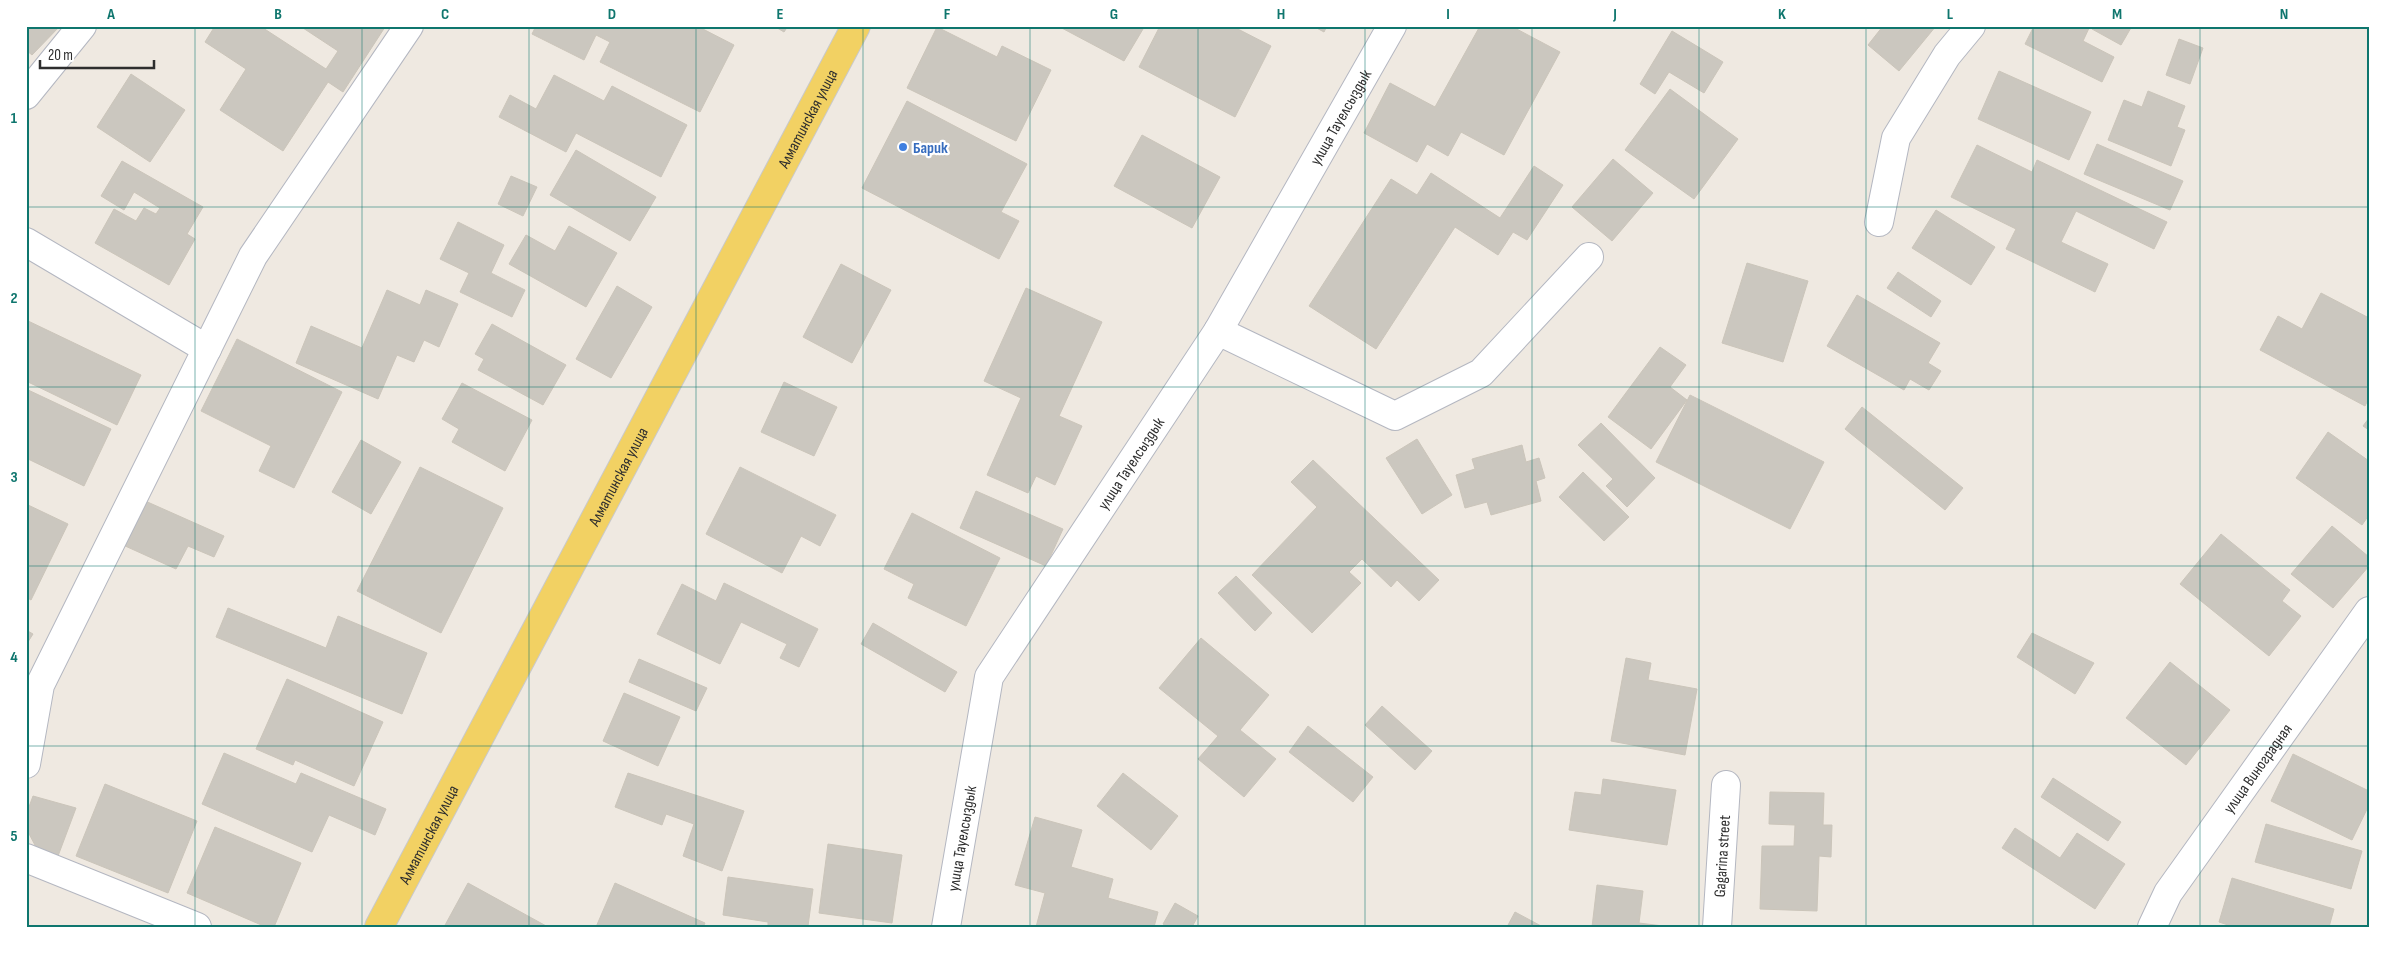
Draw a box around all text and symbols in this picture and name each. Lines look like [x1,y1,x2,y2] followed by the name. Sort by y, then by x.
[106,5,115,24] text: A
[274,5,282,24] text: B
[441,5,449,24] text: C
[608,5,616,24] text: D
[777,5,784,24] text: E
[944,5,951,24] text: F
[1110,5,1118,24] text: G
[1277,5,1285,24] text: H
[1446,5,1450,24] text: I
[1612,5,1617,24] text: J
[1778,5,1786,24] text: K
[1947,5,1954,24] text: L
[2112,5,2122,24] text: M
[2280,5,2288,24] text: N
[40,38,154,70] scale bar
[48,46,73,65] text: 20 m
[774,66,842,173] street label: Алматинская улица
[1307,66,1377,169] street label: улица Тауелсыздык
[11,109,18,128] text: 1
[913,139,948,158] place label: Барик
[897,141,909,153] marker: Барик
[10,289,18,308] text: 2
[1094,414,1170,514] street label: улица Тауелсыздык
[585,424,653,530] street label: Алматинская улица
[10,468,18,487] text: 3
[10,648,18,667] text: 4
[2220,720,2297,817] street label: улица Виноградная
[395,782,463,888] street label: Алматинская улица
[944,783,981,893] street label: улица Тауелсыздык
[1711,814,1735,898] street label: Gagarina street
[10,827,18,846] text: 5

